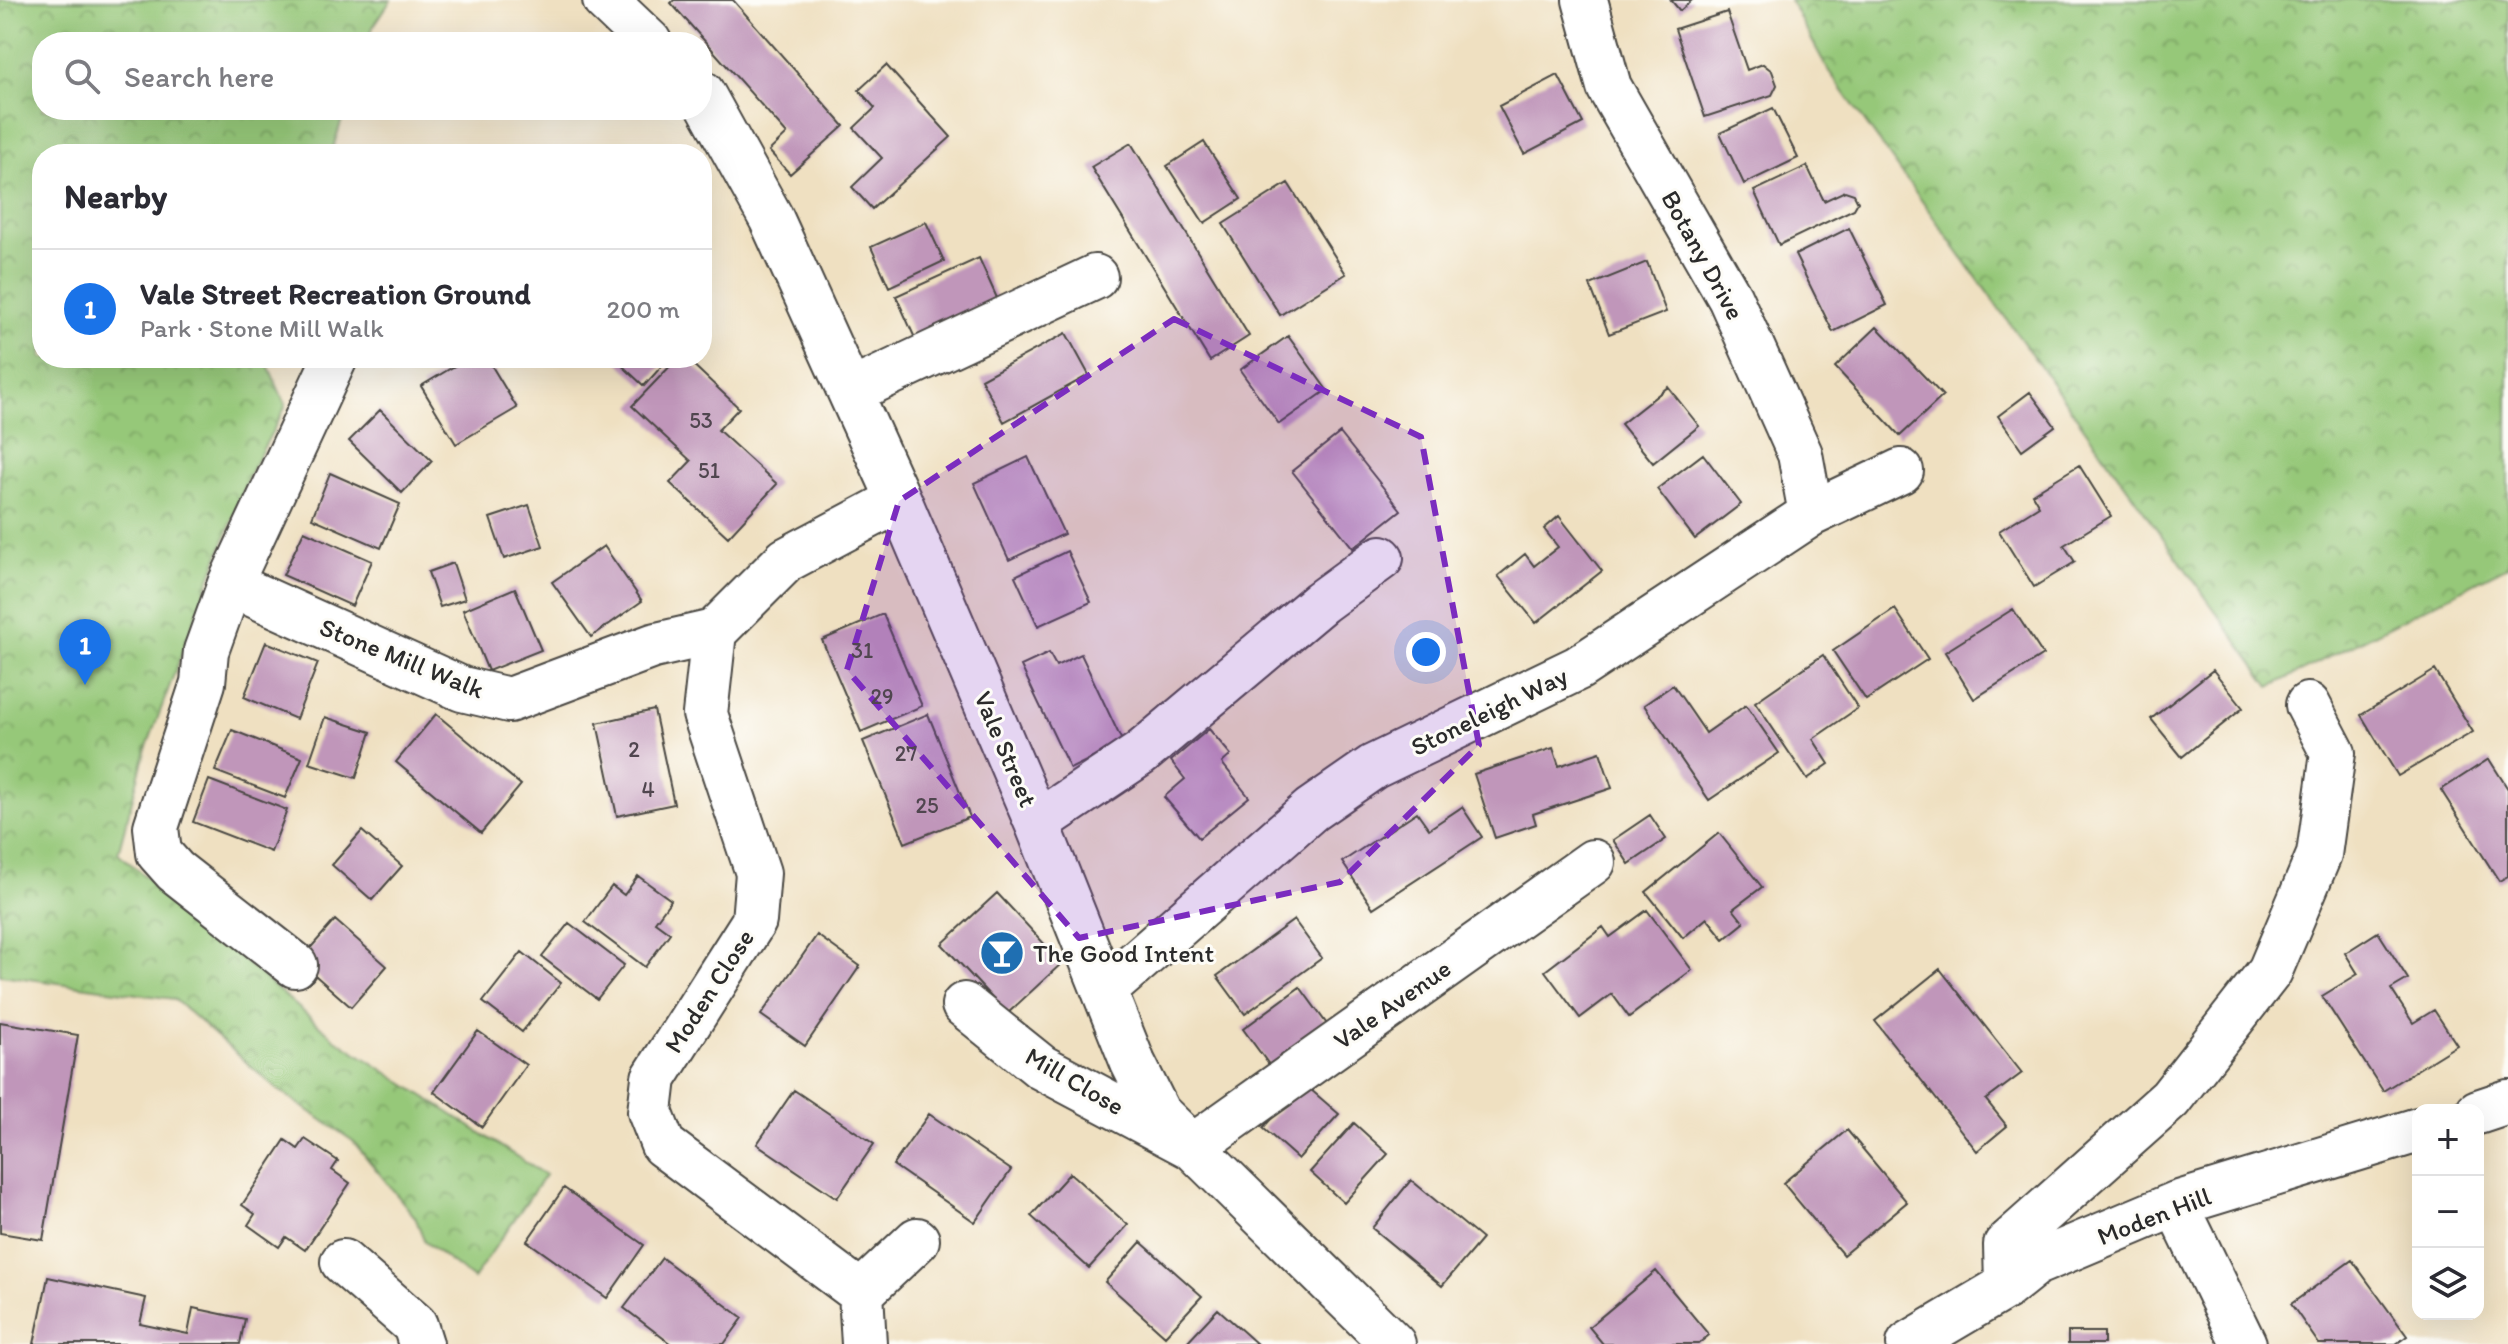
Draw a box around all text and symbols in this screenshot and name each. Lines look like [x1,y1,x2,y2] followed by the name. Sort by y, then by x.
[32,32,712,120] search box
[60,54,104,98] icon: search
[124,58,274,95] text: Search here
[64,176,167,217] text: Nearby
[1654,185,1752,325] street label: Botany Drive
[140,275,531,312] text: Vale Street Recreation Ground
[84,293,96,325] text: 1
[607,293,680,325] text: 200 m
[140,312,384,344] text: Park · Stone Mill Walk
[689,407,713,434] house number: 53
[698,457,720,484] house number: 51
[315,610,489,706] street label: Stone Mill Walk
[59,619,111,685] pin: 1
[1406,632,1446,672] your location
[851,637,873,664] house number: 31
[1405,659,1573,763] street label: Stoneleigh Way
[870,683,894,710] house number: 29
[967,686,1045,812] street label: Vale Street
[628,736,640,763] house number: 2
[895,740,917,767] house number: 27
[641,776,655,803] house number: 4
[915,792,939,819] house number: 25
[657,923,761,1059] street label: Moden Close
[978,929,1026,977] bar icon: The Good Intent
[1033,937,1214,969] place label: The Good Intent
[1327,952,1457,1056] street label: Vale Avenue
[1020,1040,1130,1122] street label: Mill Close
[2412,1104,2484,1320] map controls
[2412,1104,2484,1176] button: +
[2412,1176,2484,1248] button: −
[2092,1180,2216,1252] street label: Moden Hill
[2412,1248,2484,1320] button: layers

